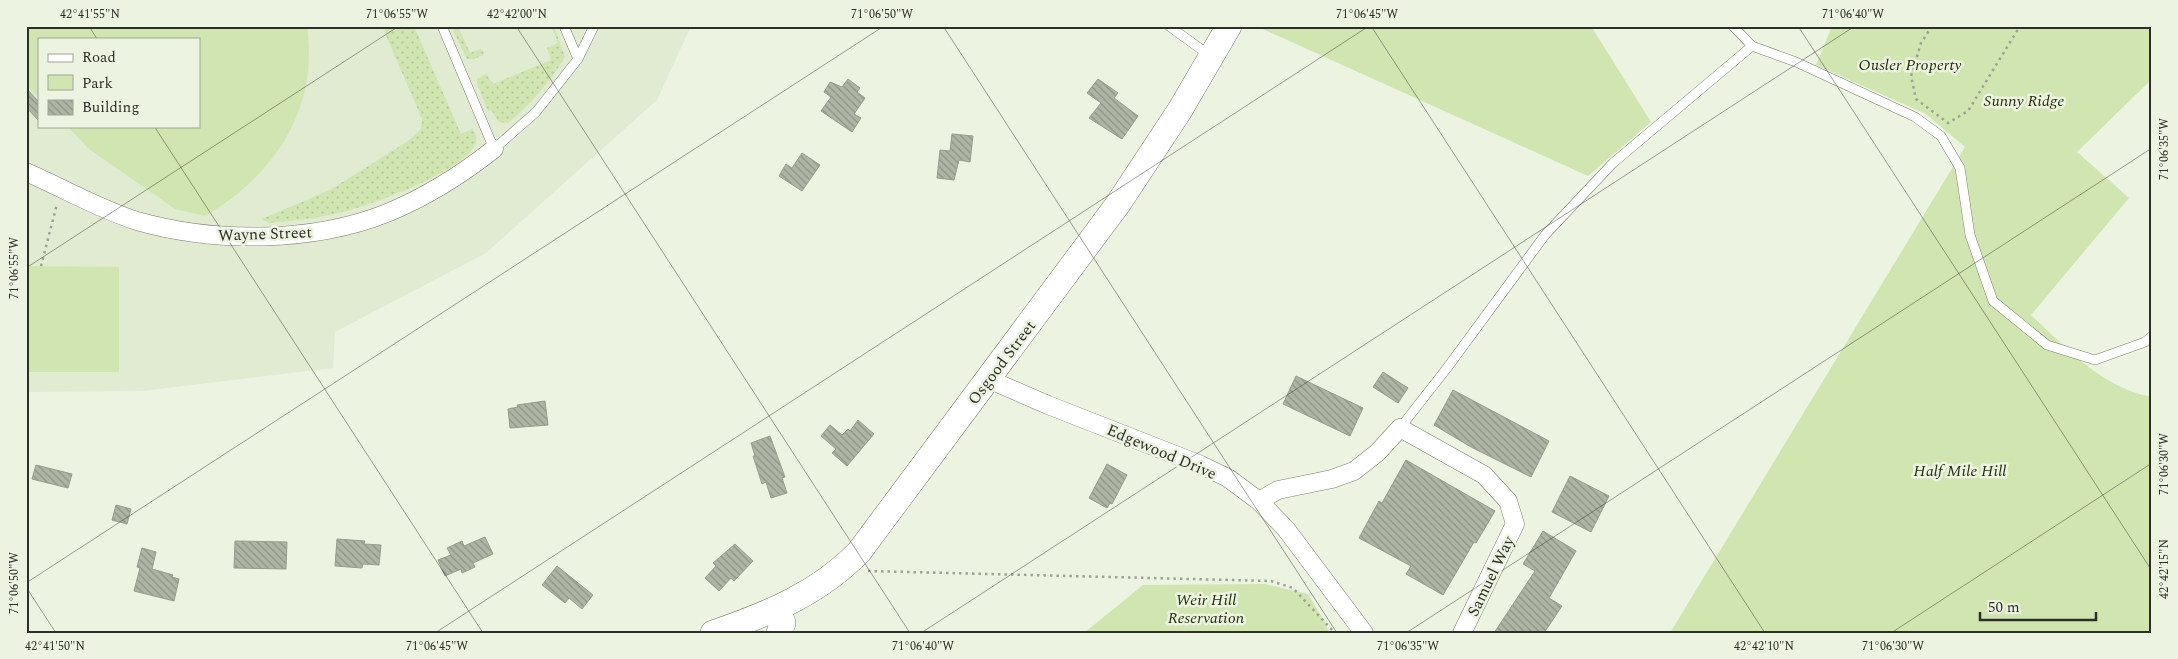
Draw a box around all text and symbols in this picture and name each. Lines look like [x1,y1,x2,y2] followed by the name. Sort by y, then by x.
[60,5,120,24] text: 42°41'55"N
[366,5,428,24] text: 71°06'55"W
[487,5,547,24] text: 42°42'00"N
[851,5,913,24] text: 71°06'50"W
[1336,5,1398,24] text: 71°06'45"W
[1822,5,1884,24] text: 71°06'40"W
[38,38,200,128] legend
[82,46,116,69] text: Road
[1859,53,1961,77] park label: Ousler Property
[82,72,113,95] text: Park
[1984,89,2064,113] park label: Sunny Ridge
[82,96,139,119] text: Building
[2155,118,2174,180] text: 71°06'35"W
[218,220,313,248] street label: Wayne Street
[5,237,24,299] text: 71°06'55"W
[962,315,1042,410] street label: Osgood Street
[1103,418,1220,486] street label: Edgewood Drive
[2155,433,2174,495] text: 71°06'30"W
[1914,459,2006,483] park label: Half Mile Hill
[1461,531,1521,621] street label: Samuel Way
[2155,539,2174,599] text: 42°42'15"N
[5,552,24,614] text: 71°06'50"W
[1168,588,1245,630] park label: Weir Hill Reservation
[1980,589,2097,621] scale bar
[1988,596,2020,619] text: 50 m
[25,637,85,656] text: 42°41'50"N
[406,637,468,656] text: 71°06'45"W
[892,637,954,656] text: 71°06'40"W
[1377,637,1439,656] text: 71°06'35"W
[1734,637,1794,656] text: 42°42'10"N
[1862,637,1924,656] text: 71°06'30"W

